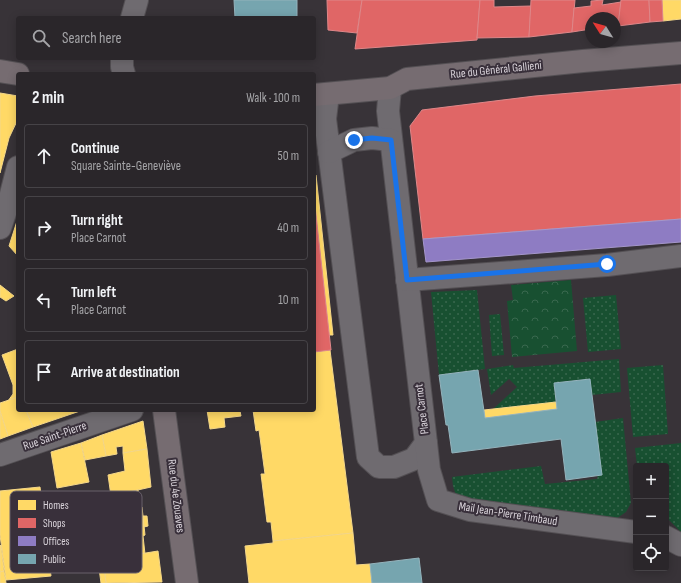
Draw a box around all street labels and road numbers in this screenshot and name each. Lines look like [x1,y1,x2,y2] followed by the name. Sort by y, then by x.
[450,58,542,82] street label: Rue du Général Gallieni
[411,383,433,435] street label: Place Carnot
[21,418,89,454] street label: Rue Saint-Pierre
[164,458,188,534] street label: Rue du 4e Zouaves
[458,499,558,529] street label: Mail Jean-Pierre Timbaud

